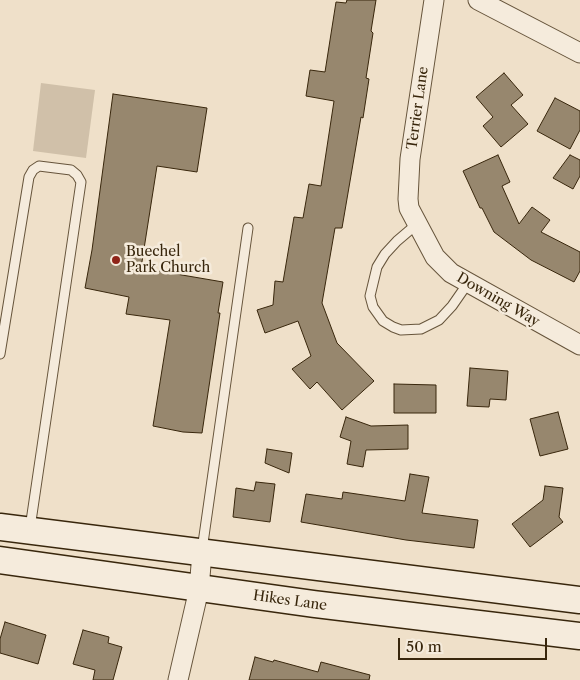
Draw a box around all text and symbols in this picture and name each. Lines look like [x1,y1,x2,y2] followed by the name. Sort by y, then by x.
[404,65,432,151] street label: Terrier Lane
[126,244,210,276] place label: Buechel Park Church
[110,254,122,266] marker: Buechel Park Church
[454,269,542,331] street label: Downing Way
[252,587,328,615] street label: Hikes Lane
[400,628,549,660] scale bar
[406,637,442,656] text: 50 m

